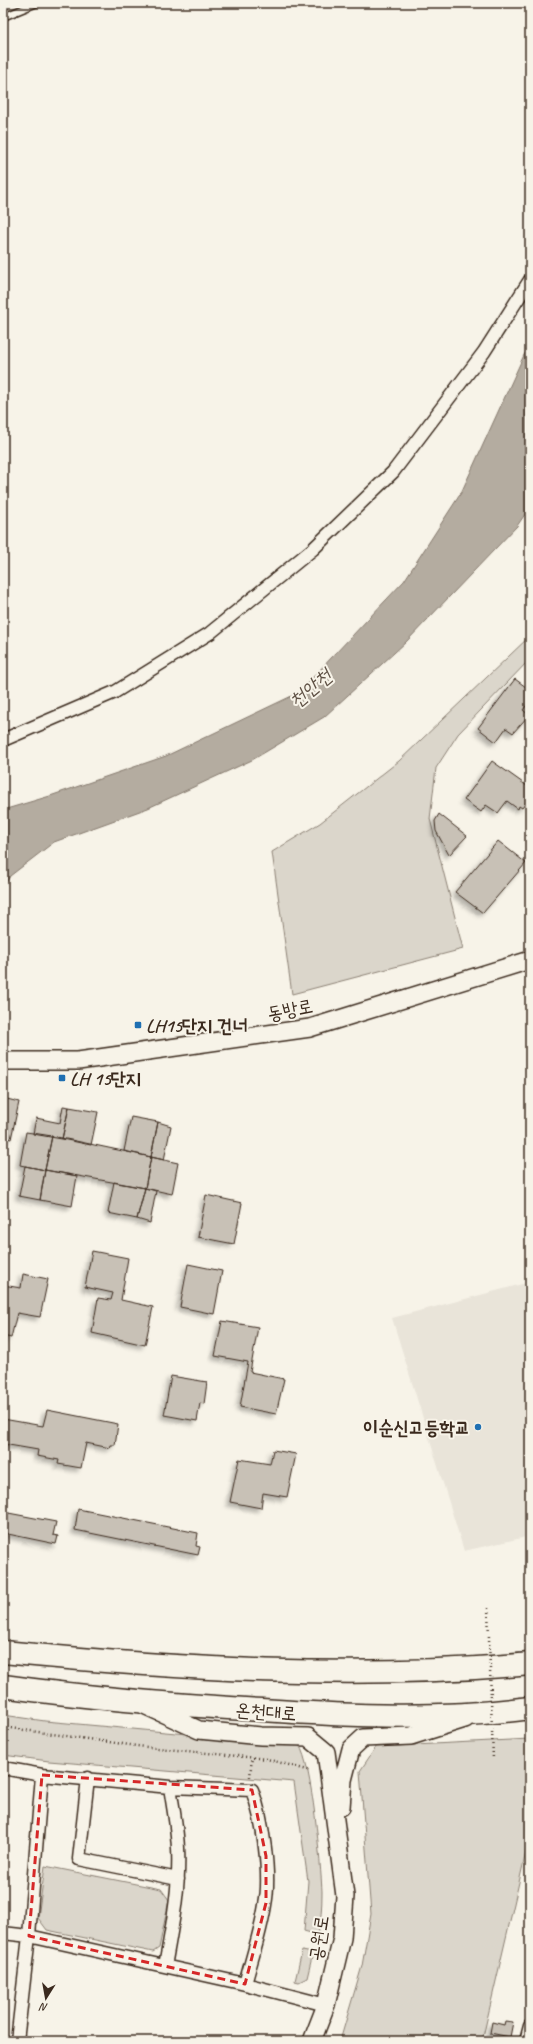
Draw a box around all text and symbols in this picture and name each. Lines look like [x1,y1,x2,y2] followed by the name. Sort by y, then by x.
[284,662,338,713] water label: 천안천
[265,994,315,1026] street label: 동방로
[146,1014,248,1038] place label: LH15단지 건너
[133,1020,143,1030] marker: LH15단지 건너
[70,1067,141,1091] place label: LH 15단지
[57,1073,67,1083] marker: LH 15단지
[363,1416,470,1440] place label: 이순신고등학교
[473,1422,483,1432] marker: 이순신고등학교
[235,1698,297,1726] street label: 온천대로
[304,1914,334,1963] street label: 공원로
[26,1978,66,2018] north arrow
[37,2000,49,2015] text: N

